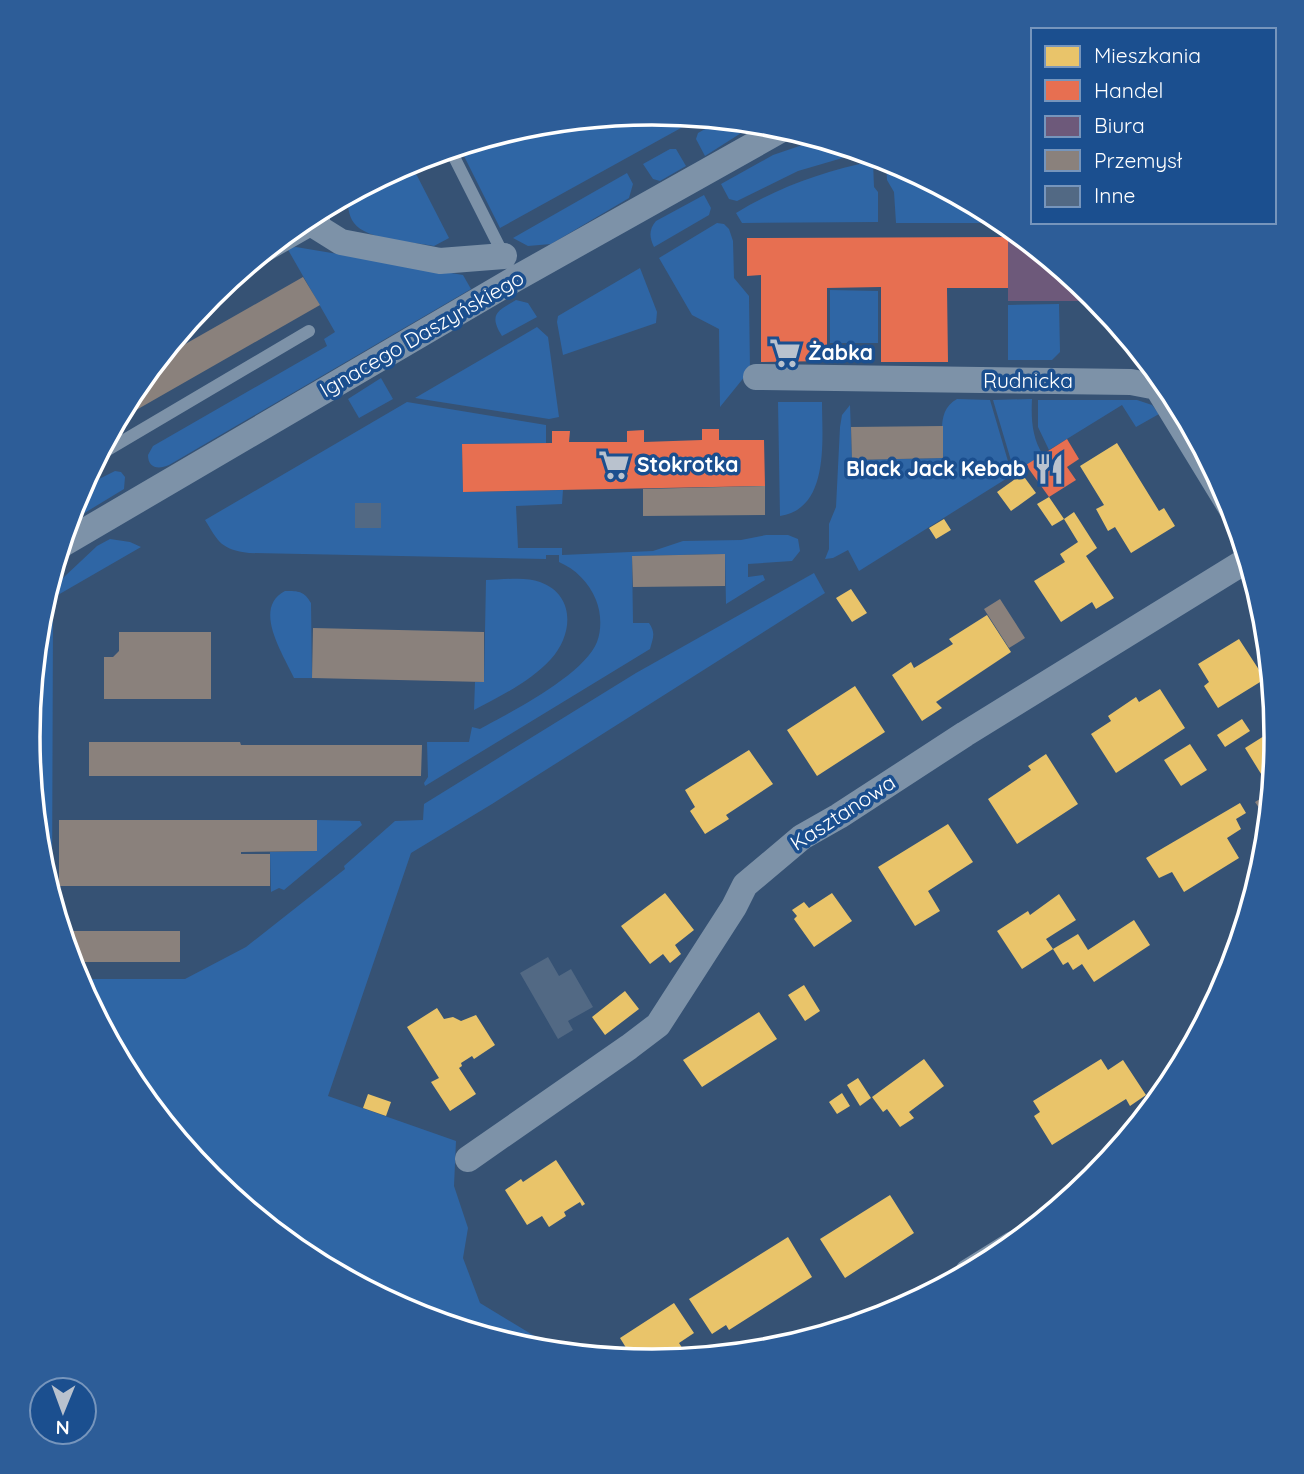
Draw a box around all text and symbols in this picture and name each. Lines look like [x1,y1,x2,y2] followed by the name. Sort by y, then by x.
[1031,28,1276,224] legend
[1094,42,1201,68] text: Mieszkania
[1094,77,1163,103] text: Handel
[1094,112,1145,138] text: Biura
[1094,147,1183,173] text: Przemysł
[1094,182,1135,208] text: Inne
[315,264,528,402] street label: Ignacego Daszyńskiego
[768,336,802,370] supermarket icon: Żabka
[808,339,873,365] place label: Żabka
[983,367,1073,393] street label: Rudnicka
[597,448,631,482] supermarket icon: Stokrotka
[637,451,738,477] place label: Stokrotka
[1032,452,1066,486] restaurant icon: Black Jack Kebab
[846,455,1026,481] place label: Black Jack Kebab
[785,769,900,856] street label: Kasztanowa
[28,1376,98,1446] north arrow
[56,1416,70,1440] text: N

